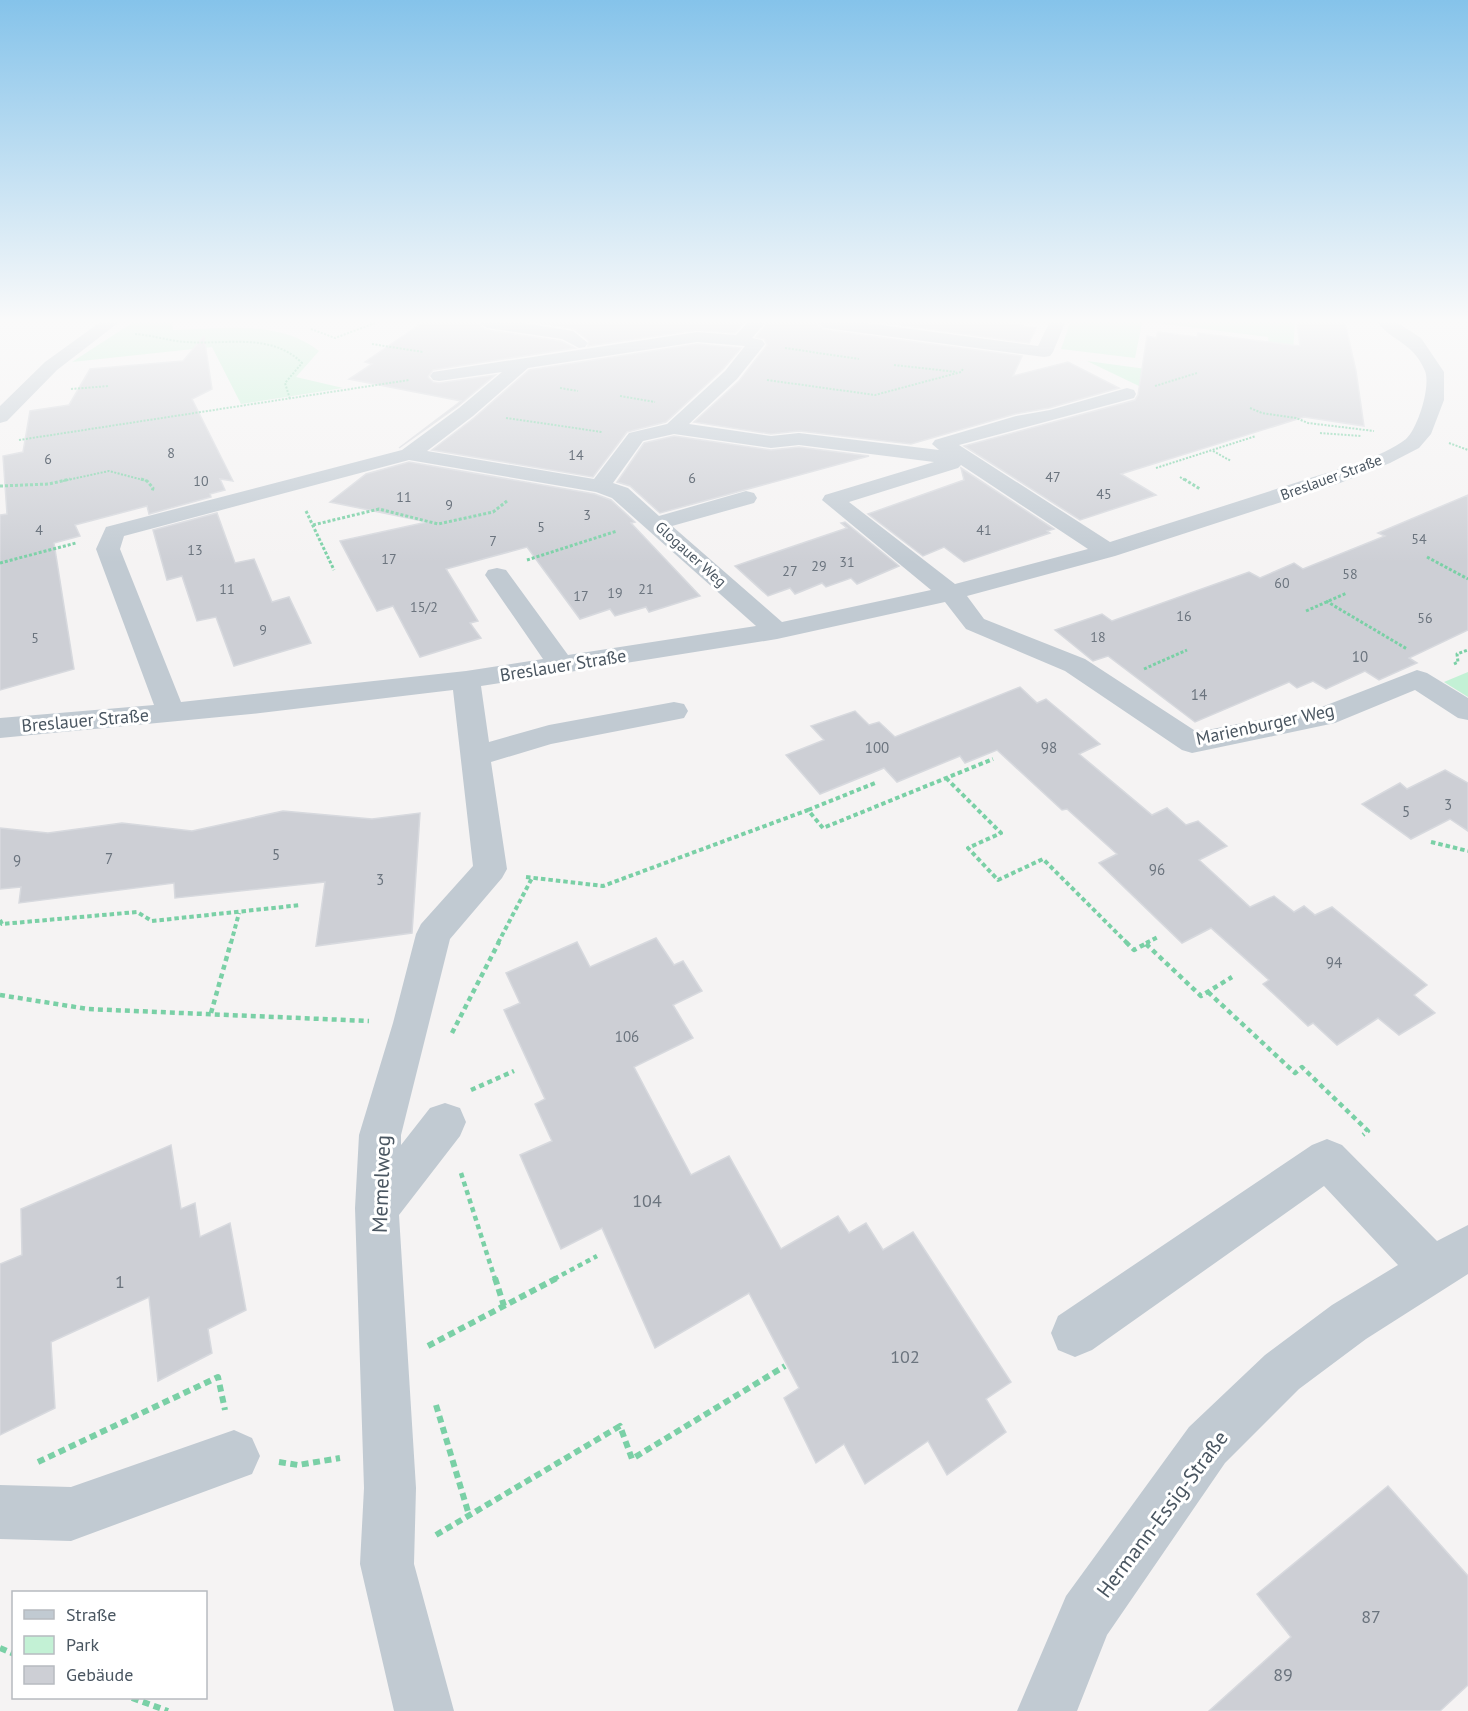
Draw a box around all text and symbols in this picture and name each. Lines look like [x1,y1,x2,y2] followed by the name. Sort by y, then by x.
[167,444,175,462] house number: 8
[568,446,584,464] house number: 14
[44,450,52,468] house number: 6
[1278,450,1384,504] street label: Breslauer Straße
[1045,468,1061,486] house number: 47
[688,469,696,487] house number: 6
[193,472,209,490] house number: 10
[1096,485,1112,503] house number: 45
[396,488,412,506] house number: 11
[445,496,453,514] house number: 9
[583,506,591,524] house number: 3
[652,517,730,591] street label: Glogauer Weg
[537,518,545,536] house number: 5
[35,521,43,539] house number: 4
[976,521,992,539] house number: 41
[1411,530,1427,548] house number: 54
[489,532,497,550] house number: 7
[187,541,203,559] house number: 13
[381,550,397,568] house number: 17
[839,553,855,571] house number: 31
[811,557,827,575] house number: 29
[782,562,798,580] house number: 27
[1342,565,1358,583] house number: 58
[1274,574,1290,592] house number: 60
[219,580,235,598] house number: 11
[638,580,654,598] house number: 21
[607,584,623,602] house number: 19
[573,587,589,605] house number: 17
[410,598,438,616] house number: 15/2
[1176,607,1192,625] house number: 16
[1417,609,1433,627] house number: 56
[259,621,267,639] house number: 9
[1090,628,1106,646] house number: 18
[31,629,39,647] house number: 5
[498,644,628,686] street label: Breslauer Straße
[1352,647,1368,666] house number: 10
[1191,685,1207,704] house number: 14
[1194,698,1336,750] street label: Marienburger Weg
[20,703,150,737] street label: Breslauer Straße
[865,738,889,757] house number: 100
[1041,738,1057,757] house number: 98
[1444,795,1452,814] house number: 3
[1402,802,1410,821] house number: 5
[272,845,280,864] house number: 5
[105,849,113,868] house number: 7
[13,851,21,870] house number: 9
[1149,860,1165,879] house number: 96
[376,870,384,889] house number: 3
[1326,953,1342,972] house number: 94
[615,1027,639,1046] house number: 106
[366,1135,396,1233] street label: Memelweg
[632,1189,662,1212] house number: 104
[115,1270,125,1293] house number: 1
[890,1345,920,1368] house number: 102
[1090,1425,1234,1603] street label: Hermann-Essig-Straße
[12,1591,207,1699] legend
[66,1603,117,1626] text: Straße
[1361,1605,1381,1628] house number: 87
[66,1633,99,1656] text: Park
[66,1663,133,1686] text: Gebäude
[1273,1663,1293,1686] house number: 89

